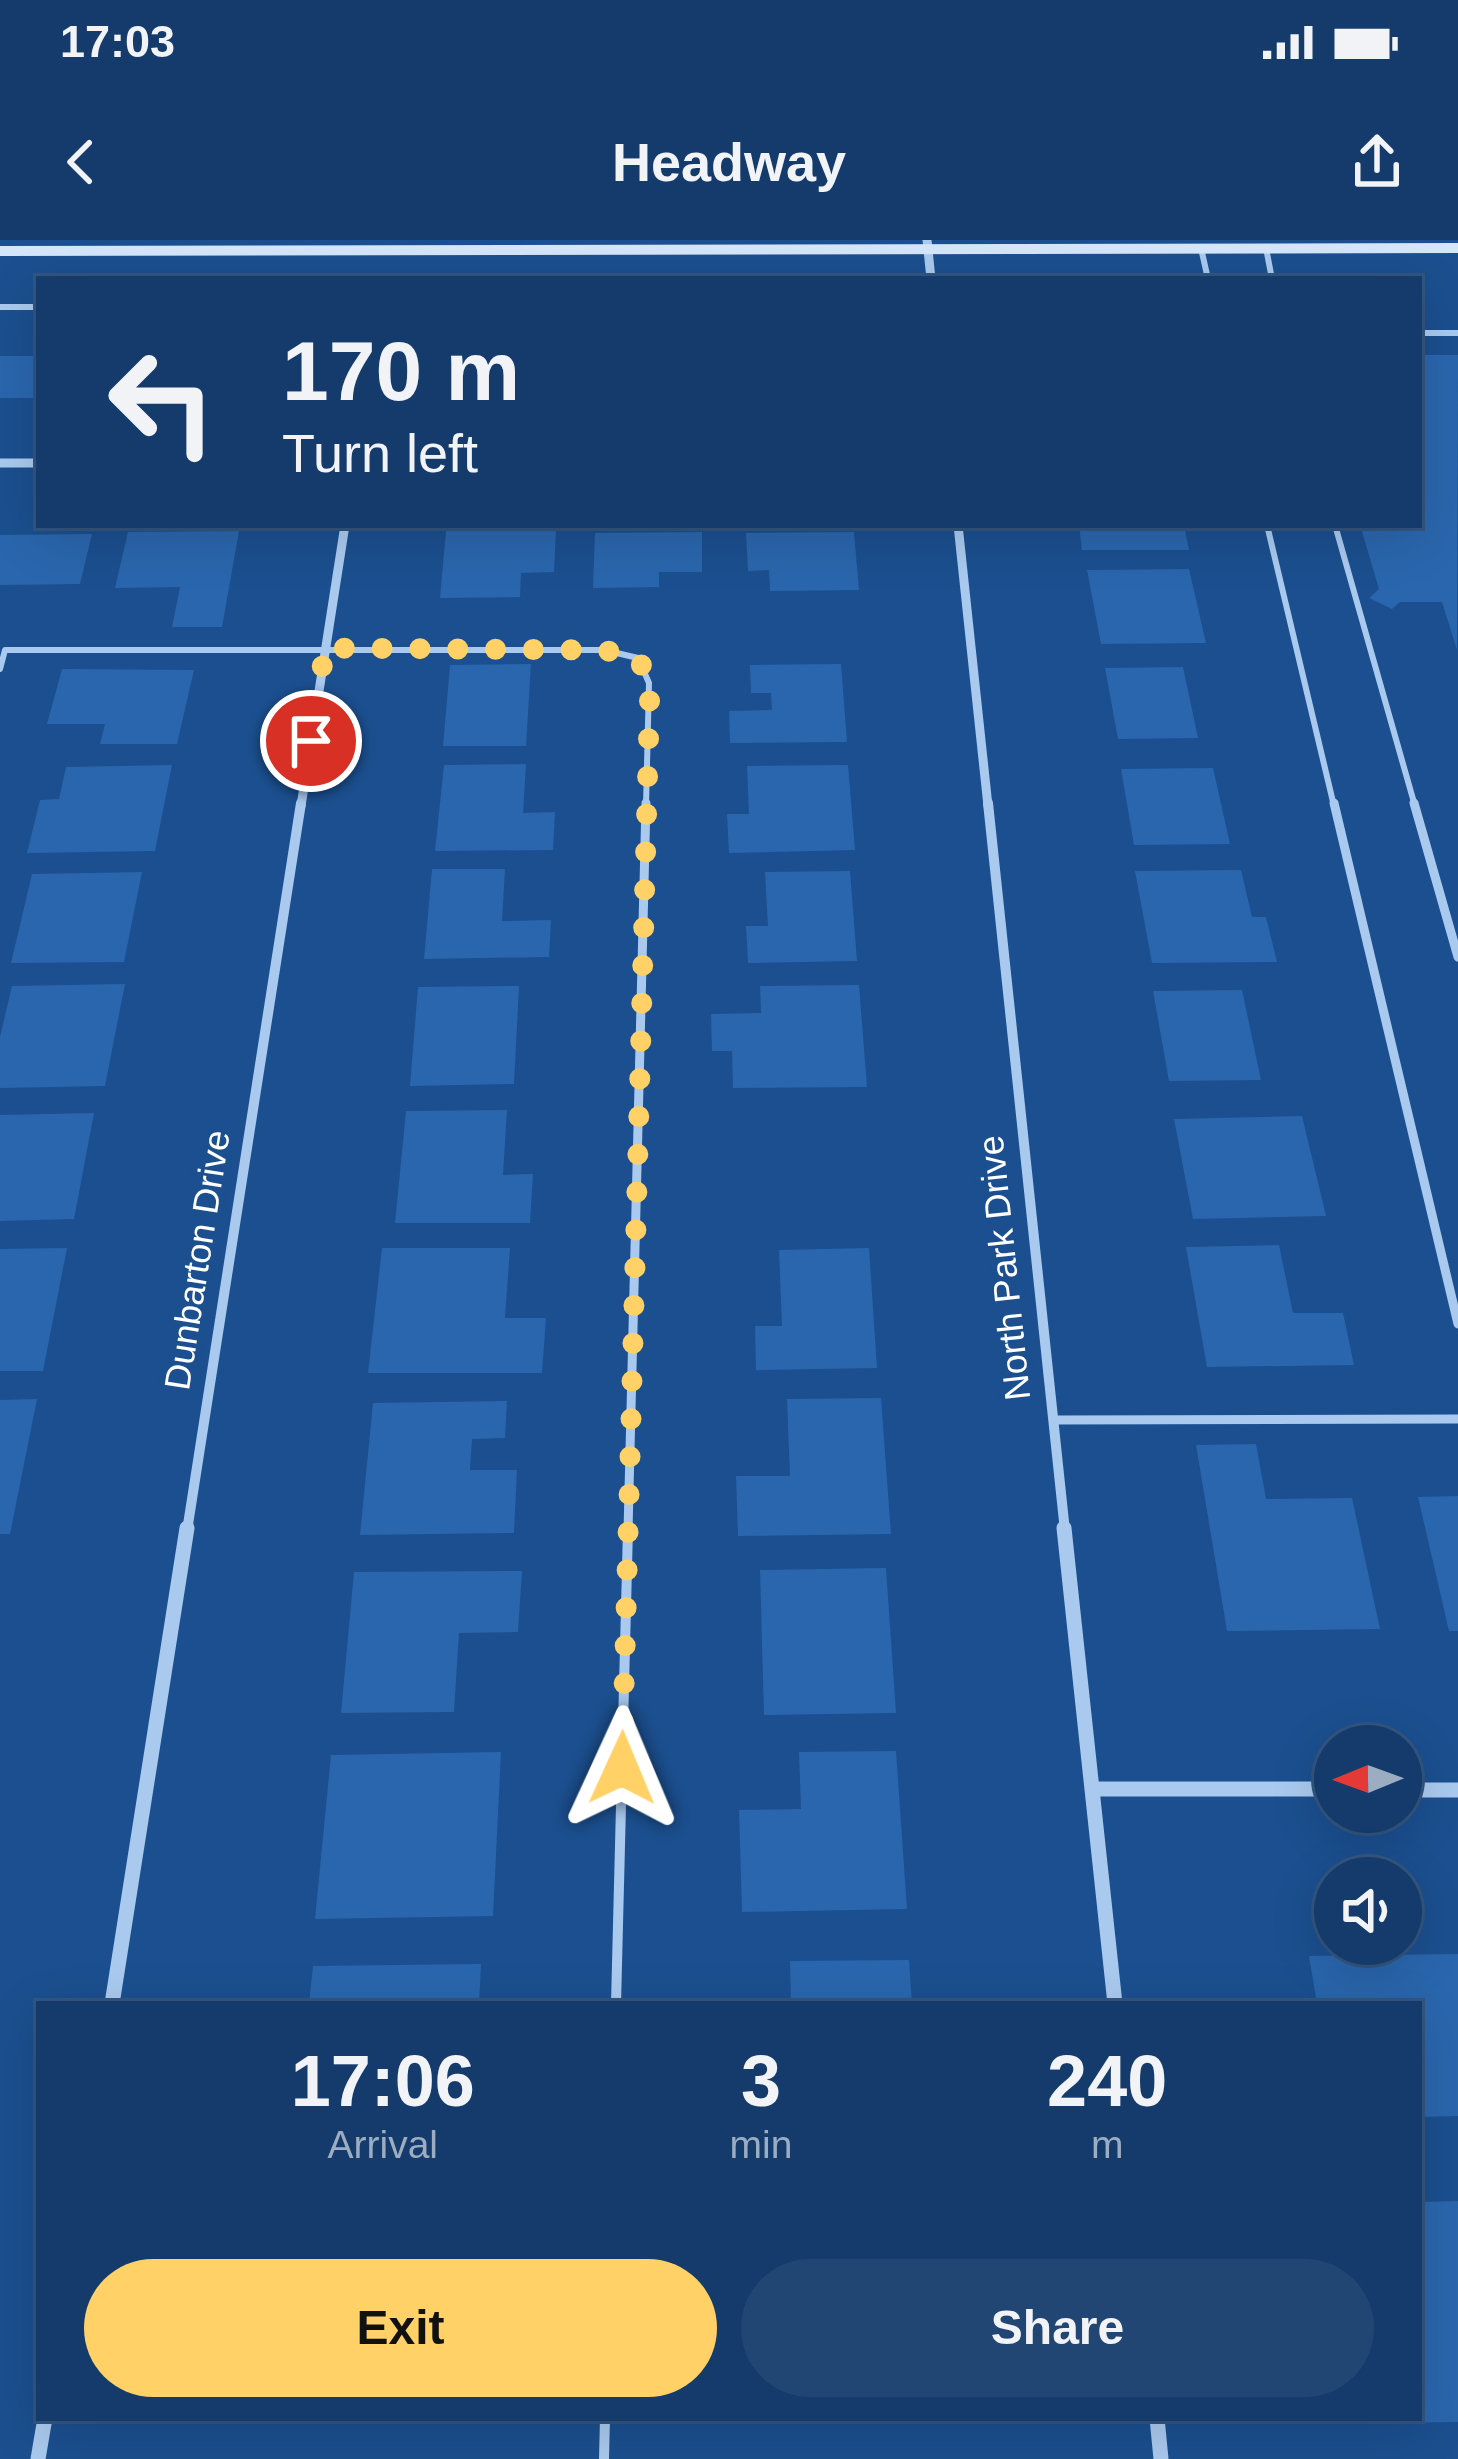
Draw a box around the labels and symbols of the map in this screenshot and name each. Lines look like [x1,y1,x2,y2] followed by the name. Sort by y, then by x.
[260,690,362,792] pin
[156,1127,238,1393] street label: Dunbarton Drive
[970,1134,1038,1402] street label: North Park Drive
[559,1705,685,1831] position arrow
[1314,1725,1422,1833] north arrow

